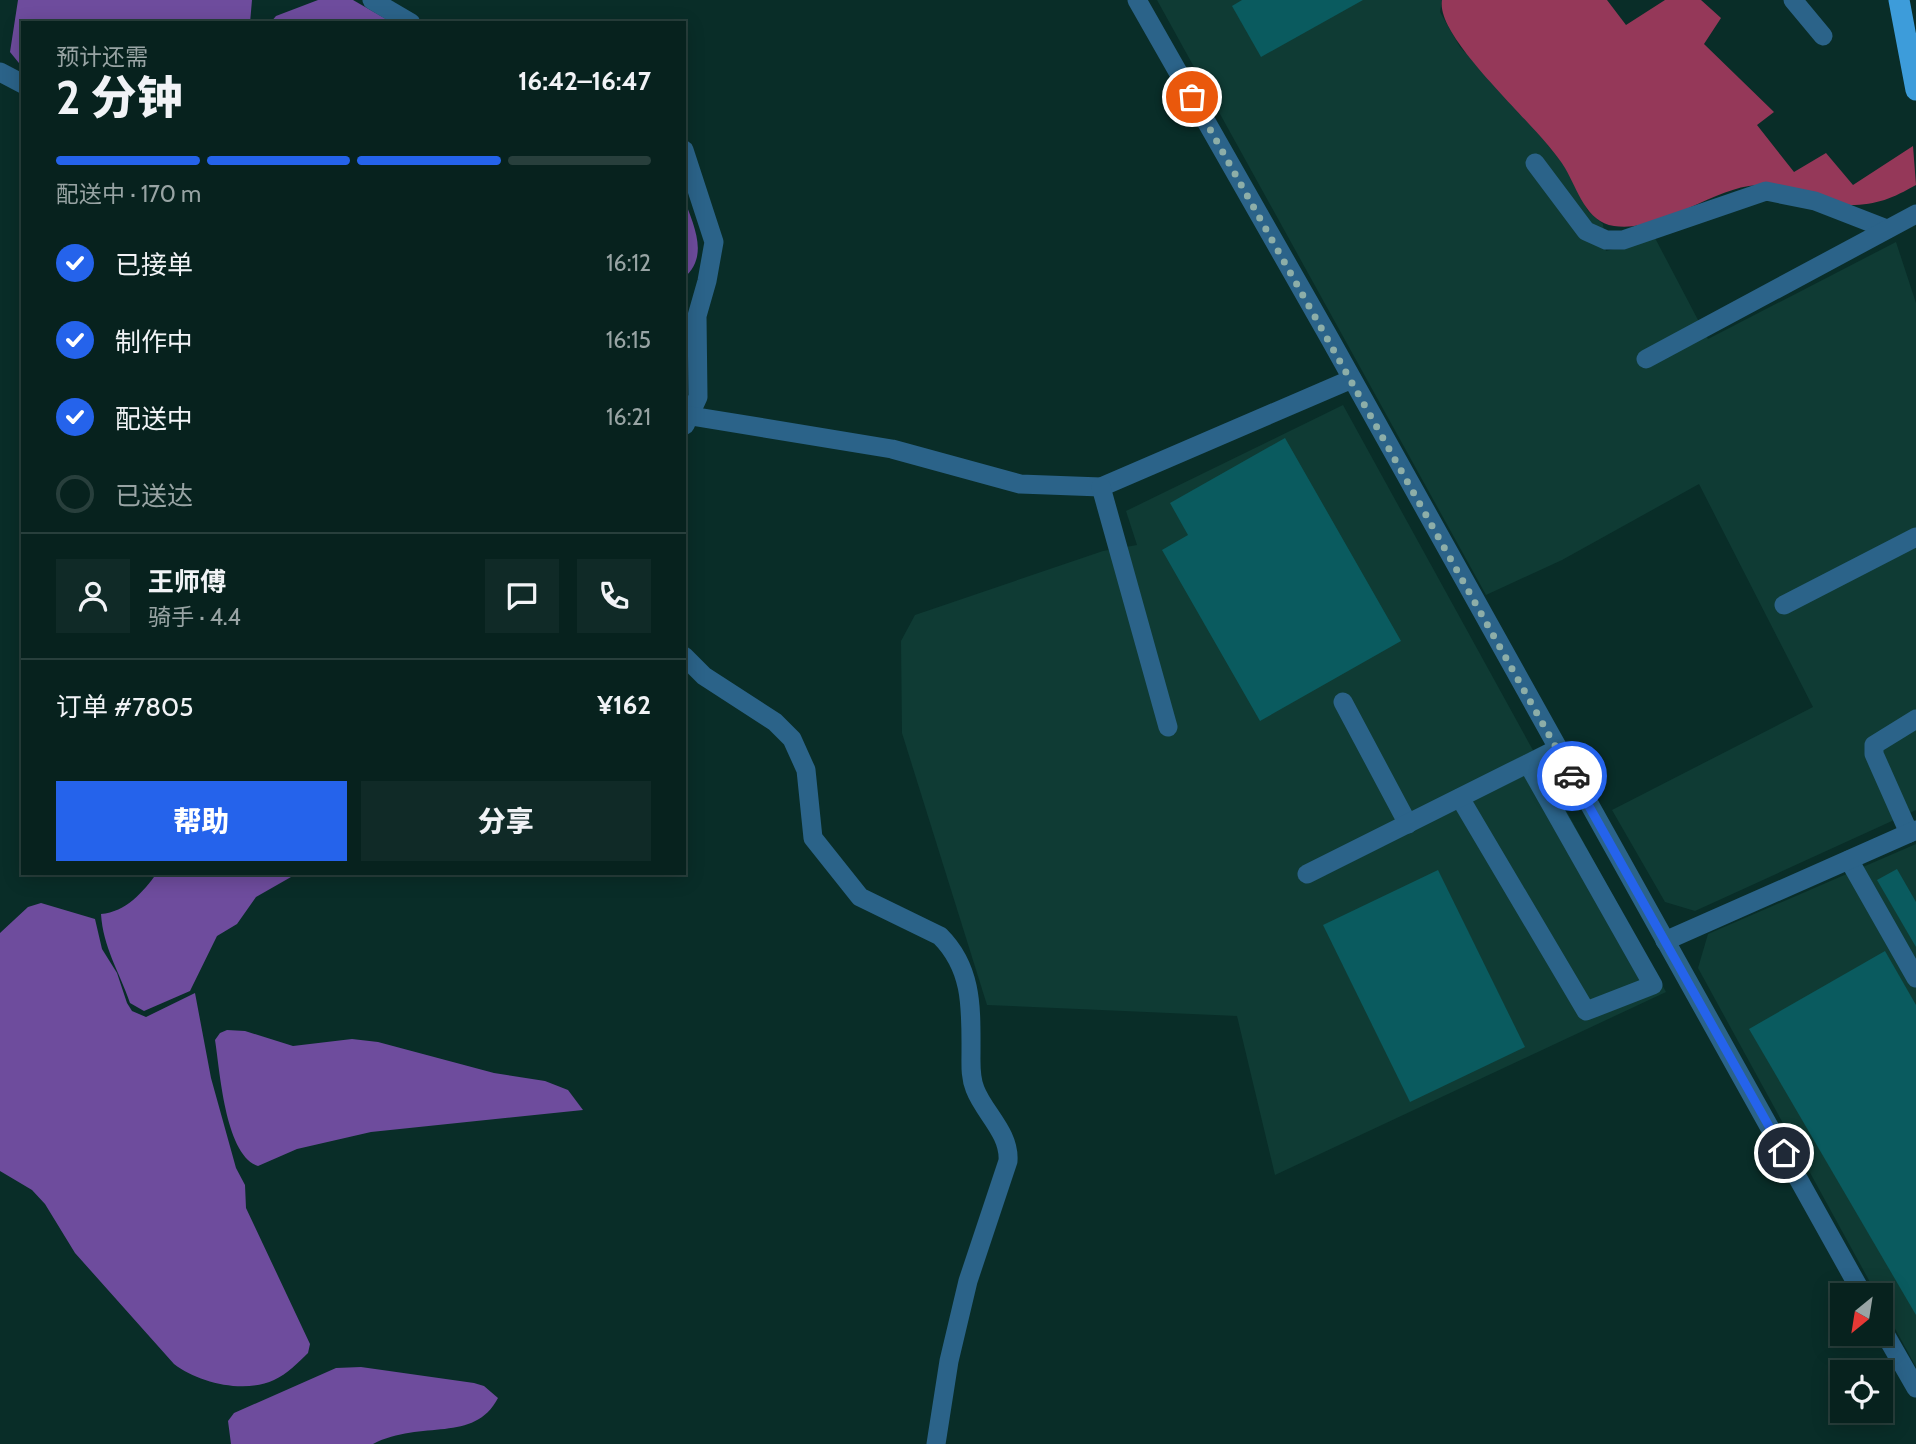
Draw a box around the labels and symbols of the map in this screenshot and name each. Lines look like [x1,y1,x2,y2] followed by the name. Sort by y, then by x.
[1162,67,1222,127] pin
[1537,741,1607,811] courier
[1754,1123,1814,1183] pin
[1830,1283,1894,1346] north arrow

